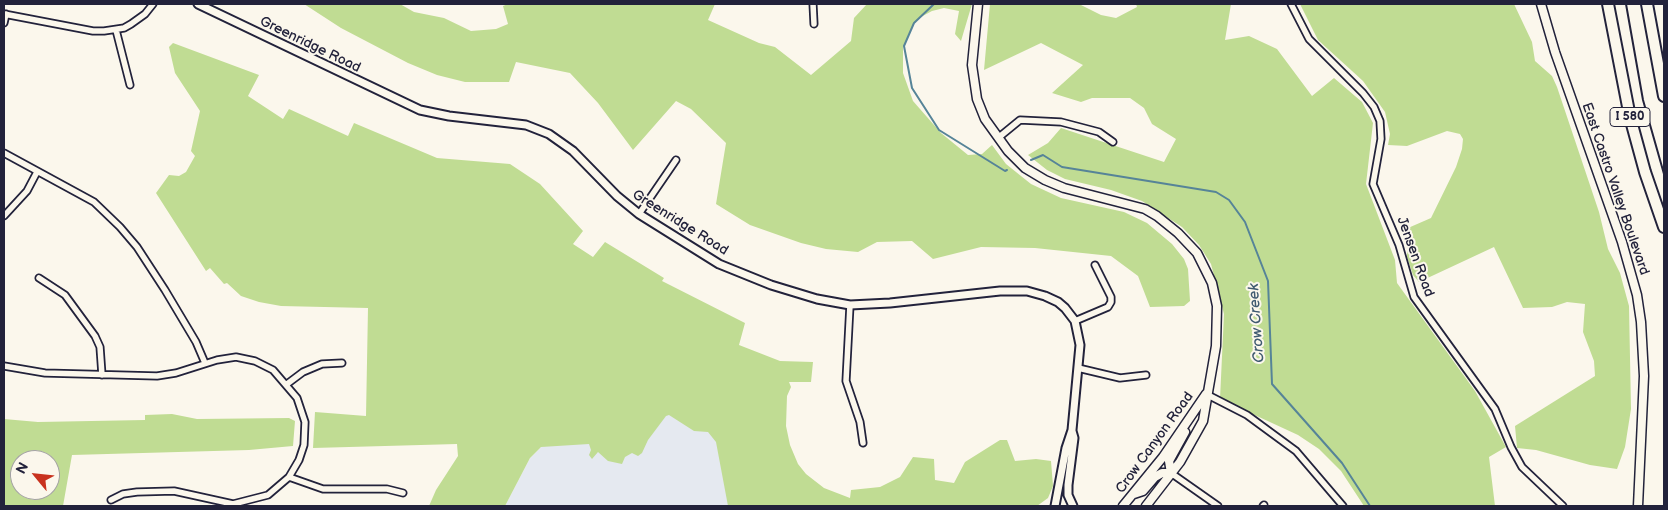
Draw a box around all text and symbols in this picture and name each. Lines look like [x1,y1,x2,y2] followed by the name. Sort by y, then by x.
[257,13,363,77] street label: Greenridge Road
[1578,101,1652,277] street label: East Castro Valley Boulevard
[1610,108,1650,126] road number: I 580
[629,187,731,259] street label: Greenridge Road
[1393,215,1437,299] street label: Jensen Road
[1245,283,1269,363] water label: Crow Creek
[1113,389,1197,497] street label: Crow Canyon Road
[10,450,60,500] north arrow
[12,460,32,477] text: N

